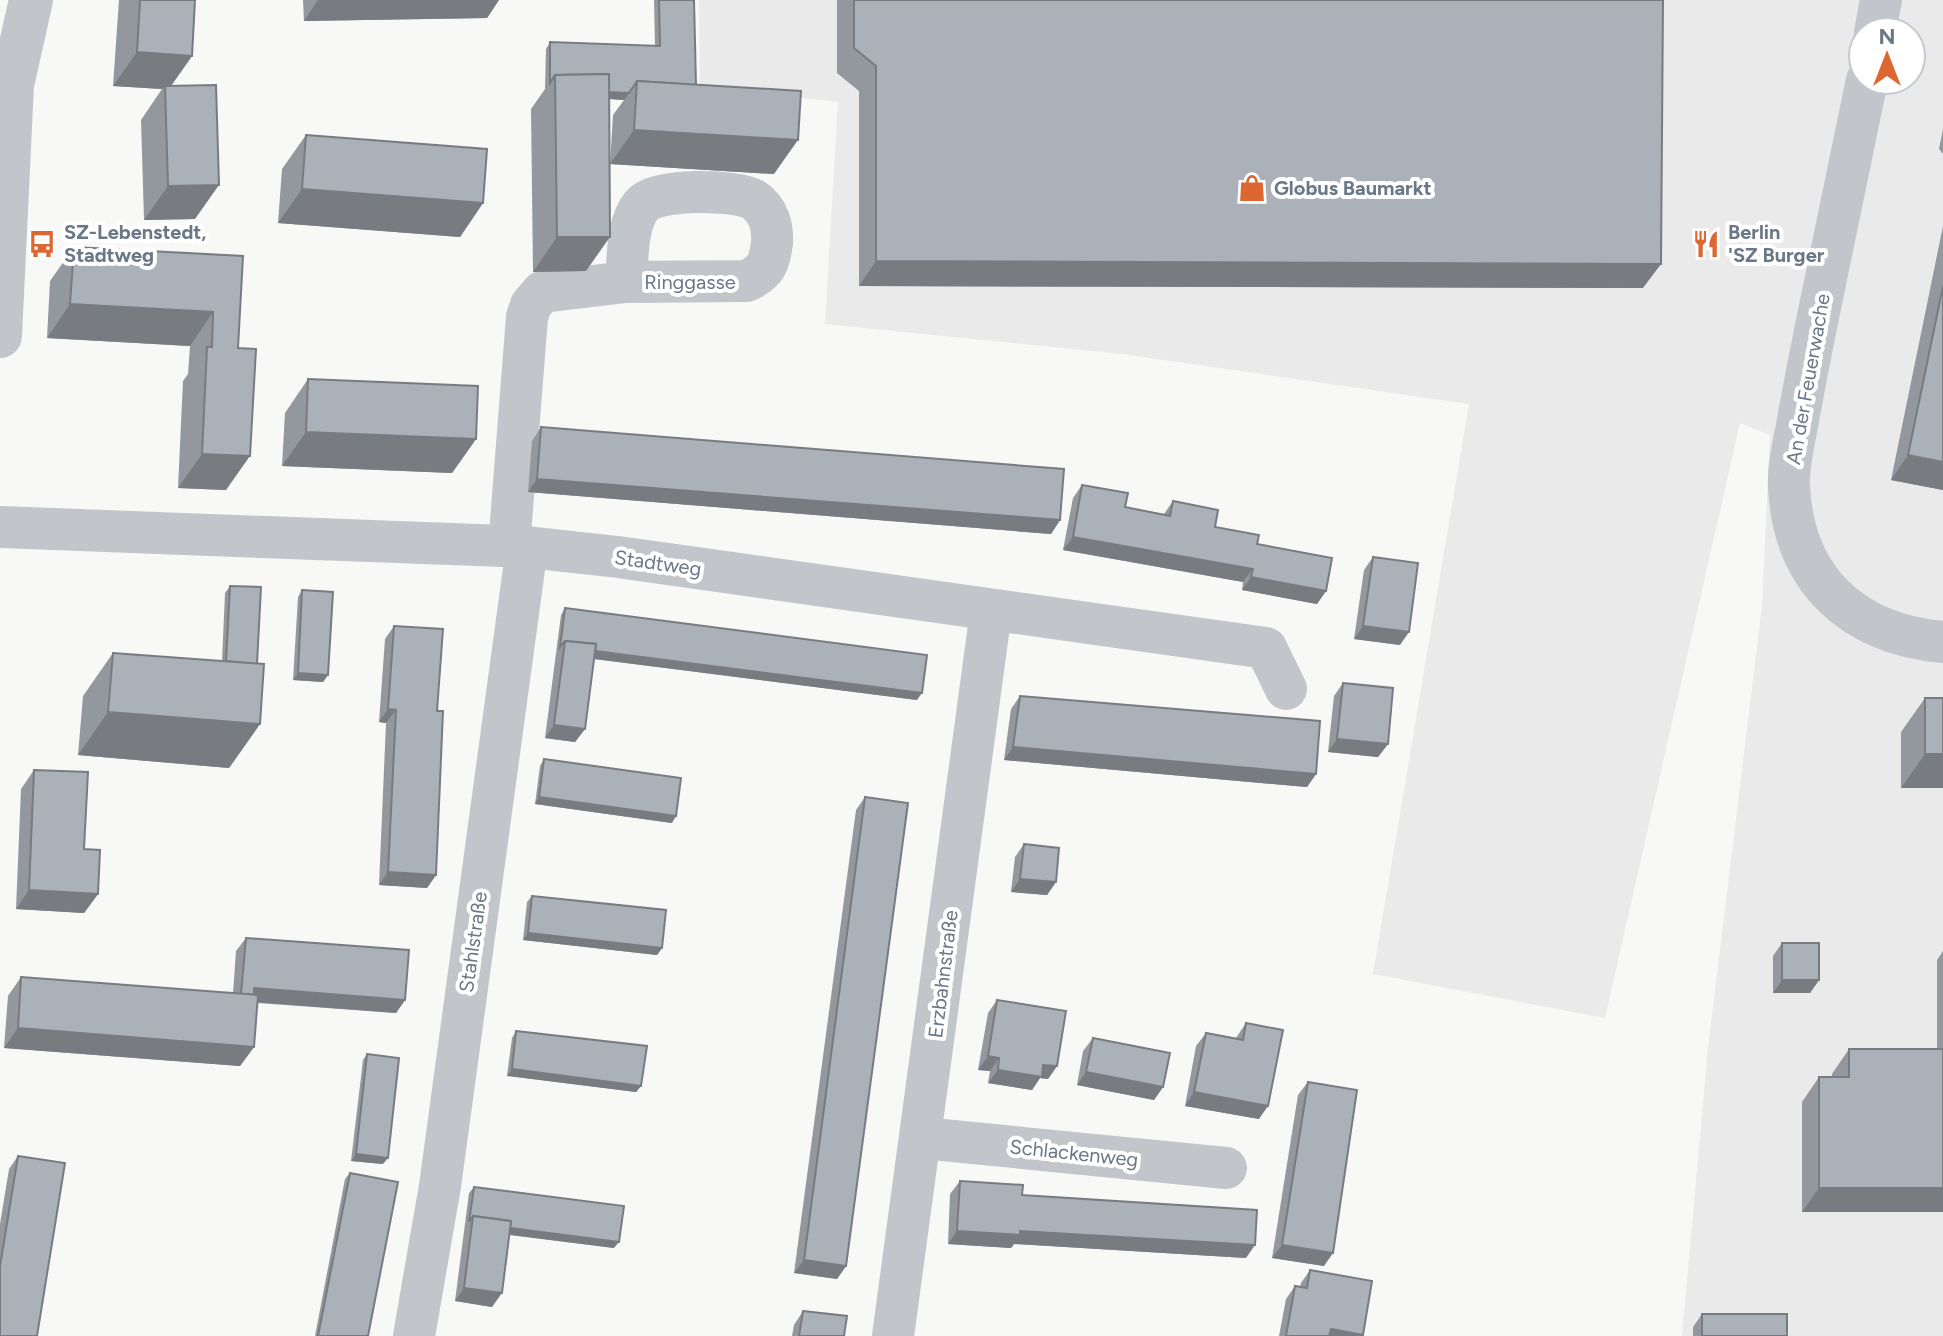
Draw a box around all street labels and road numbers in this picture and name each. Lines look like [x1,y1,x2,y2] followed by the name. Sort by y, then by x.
[644,270,736,294] street label: Ringgasse
[1781,292,1835,466] street label: An der Feuerwache
[613,545,703,581] street label: Stadtweg
[454,890,492,994] street label: Stahlstraße
[923,909,963,1039] street label: Erzbahnstraße
[1008,1134,1140,1172] street label: Schlackenweg

